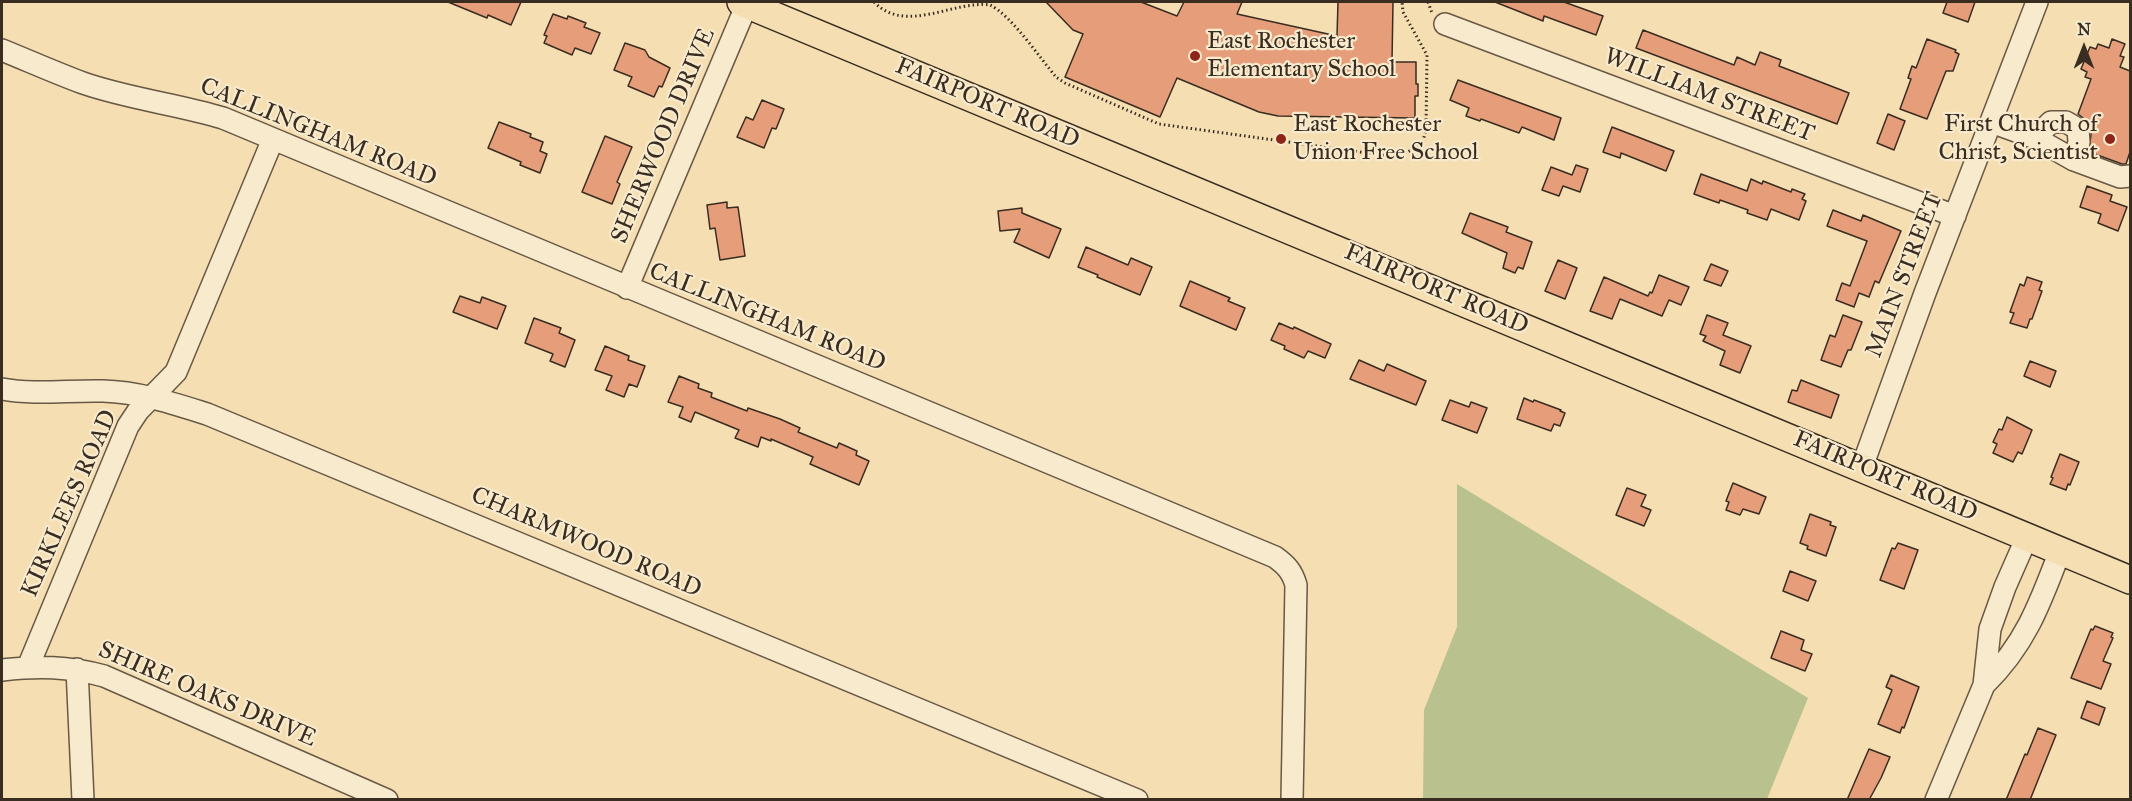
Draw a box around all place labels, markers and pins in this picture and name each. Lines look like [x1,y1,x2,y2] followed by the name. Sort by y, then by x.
[1207,28,1396,84] place label: East Rochester Elementary School
[1188,49,1202,63] marker: East Rochester Elementary School
[1293,111,1479,167] place label: East Rochester Union Free School
[1938,111,2098,167] place label: First Church of Christ, Scientist
[1274,132,1288,146] marker: East Rochester Union Free School
[2103,132,2117,146] marker: First Church of Christ, Scientist

